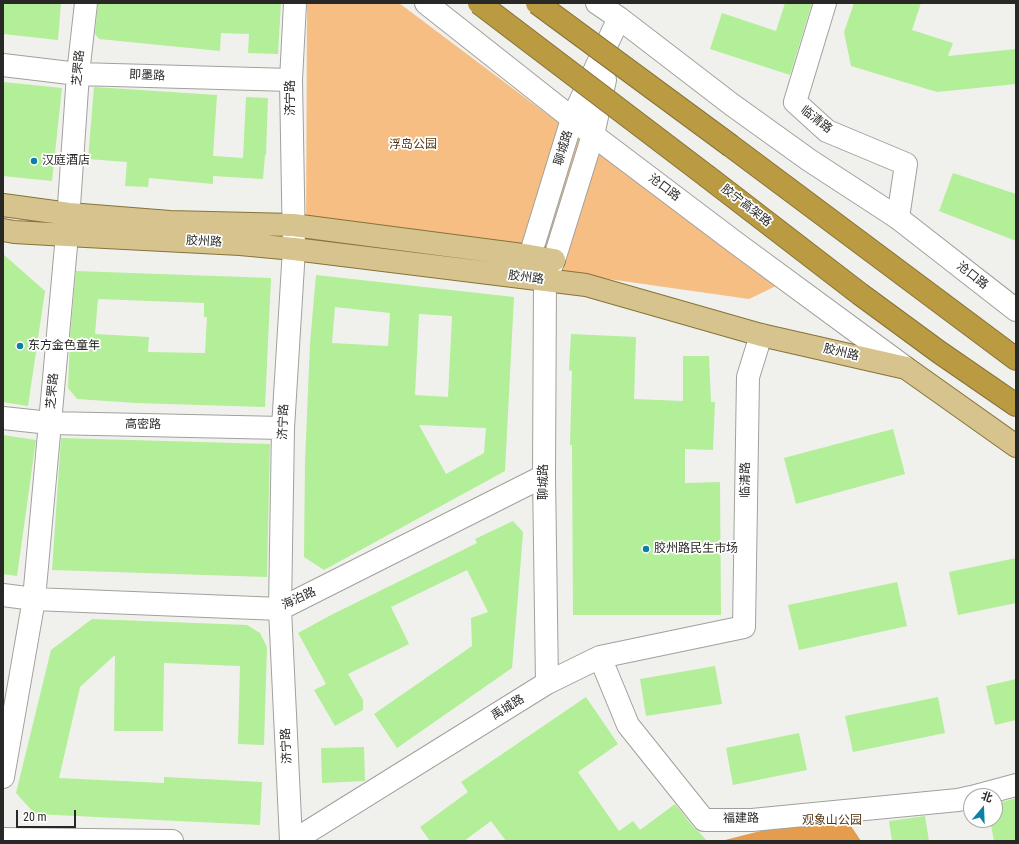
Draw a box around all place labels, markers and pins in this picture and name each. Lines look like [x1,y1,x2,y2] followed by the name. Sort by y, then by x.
[42,154,90,168] place label: 汉庭酒店
[29,156,39,166] marker: 汉庭酒店
[28,339,100,353] place label: 东方金色童年
[15,341,25,351] marker: 东方金色童年
[654,542,738,556] place label: 胶州路民生市场
[641,544,651,554] marker: 胶州路民生市场

